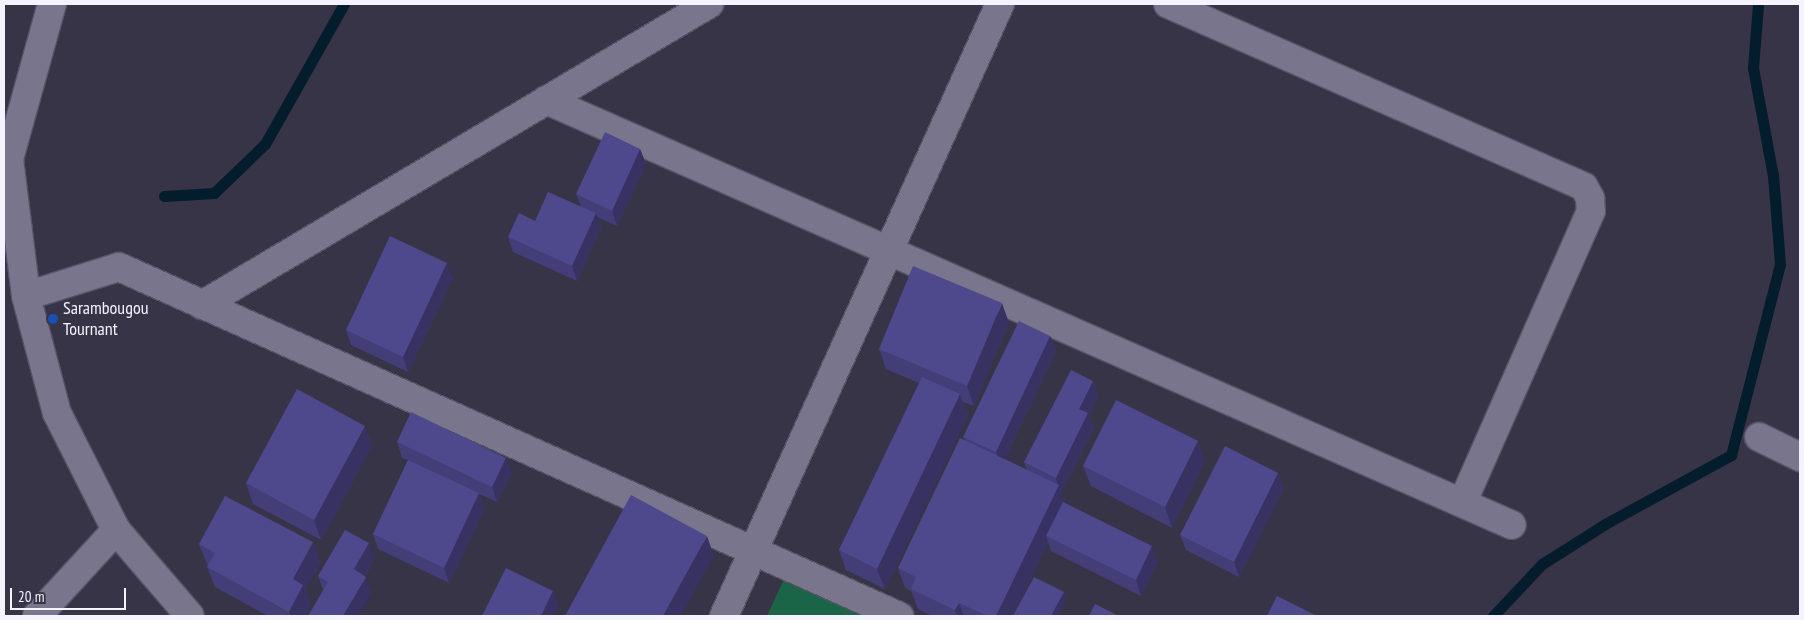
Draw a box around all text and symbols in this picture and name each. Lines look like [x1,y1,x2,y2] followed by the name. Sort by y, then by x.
[63,298,149,340] place label: Sarambougou Tournant
[47,313,59,325] marker: Sarambougou Tournant
[12,578,129,610] scale bar
[18,587,44,606] text: 20 m

